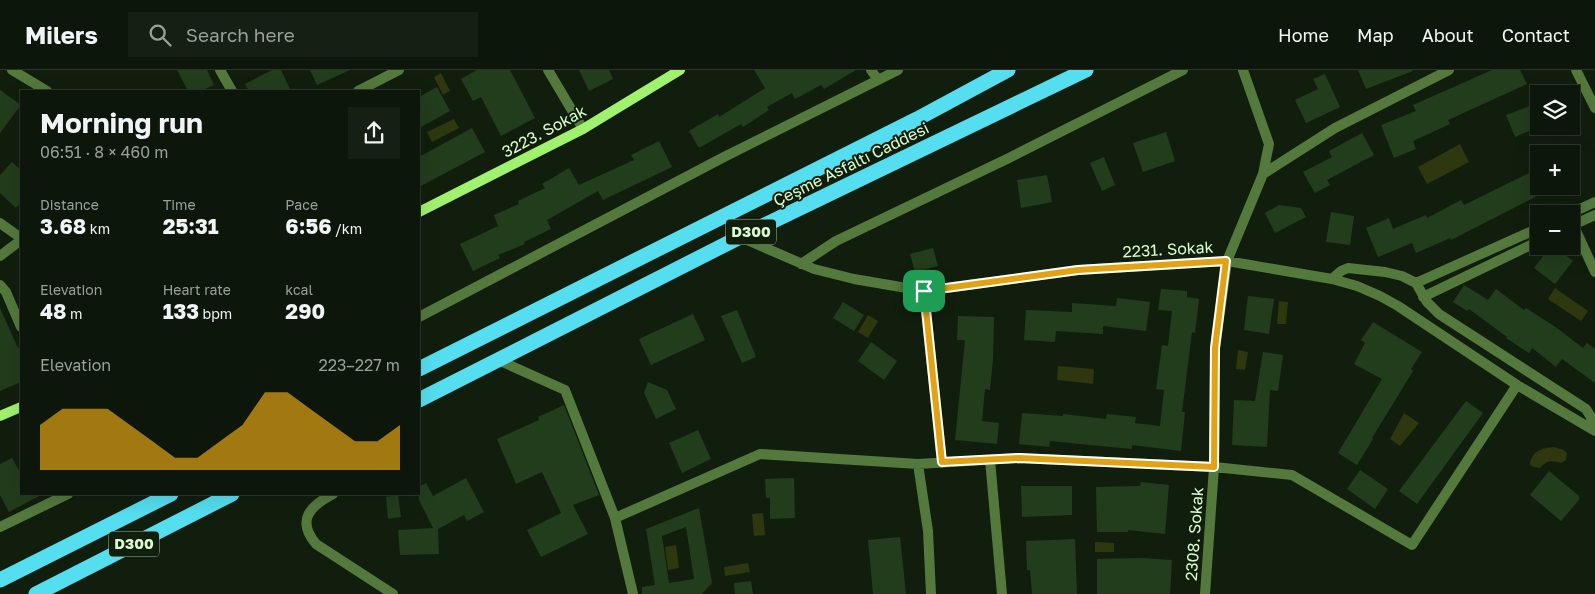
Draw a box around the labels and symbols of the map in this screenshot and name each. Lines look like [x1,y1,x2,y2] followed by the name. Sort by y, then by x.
[498,100,590,162] street label: 3223. Sokak
[770,118,932,210] street label: Çeşme Asfaltı Caddesi
[726,220,776,244] road number: D300
[1122,237,1214,261] street label: 2231. Sokak
[903,270,945,312] pin
[1181,486,1207,582] street label: 2308. Sokak
[109,532,159,556] road number: D300

